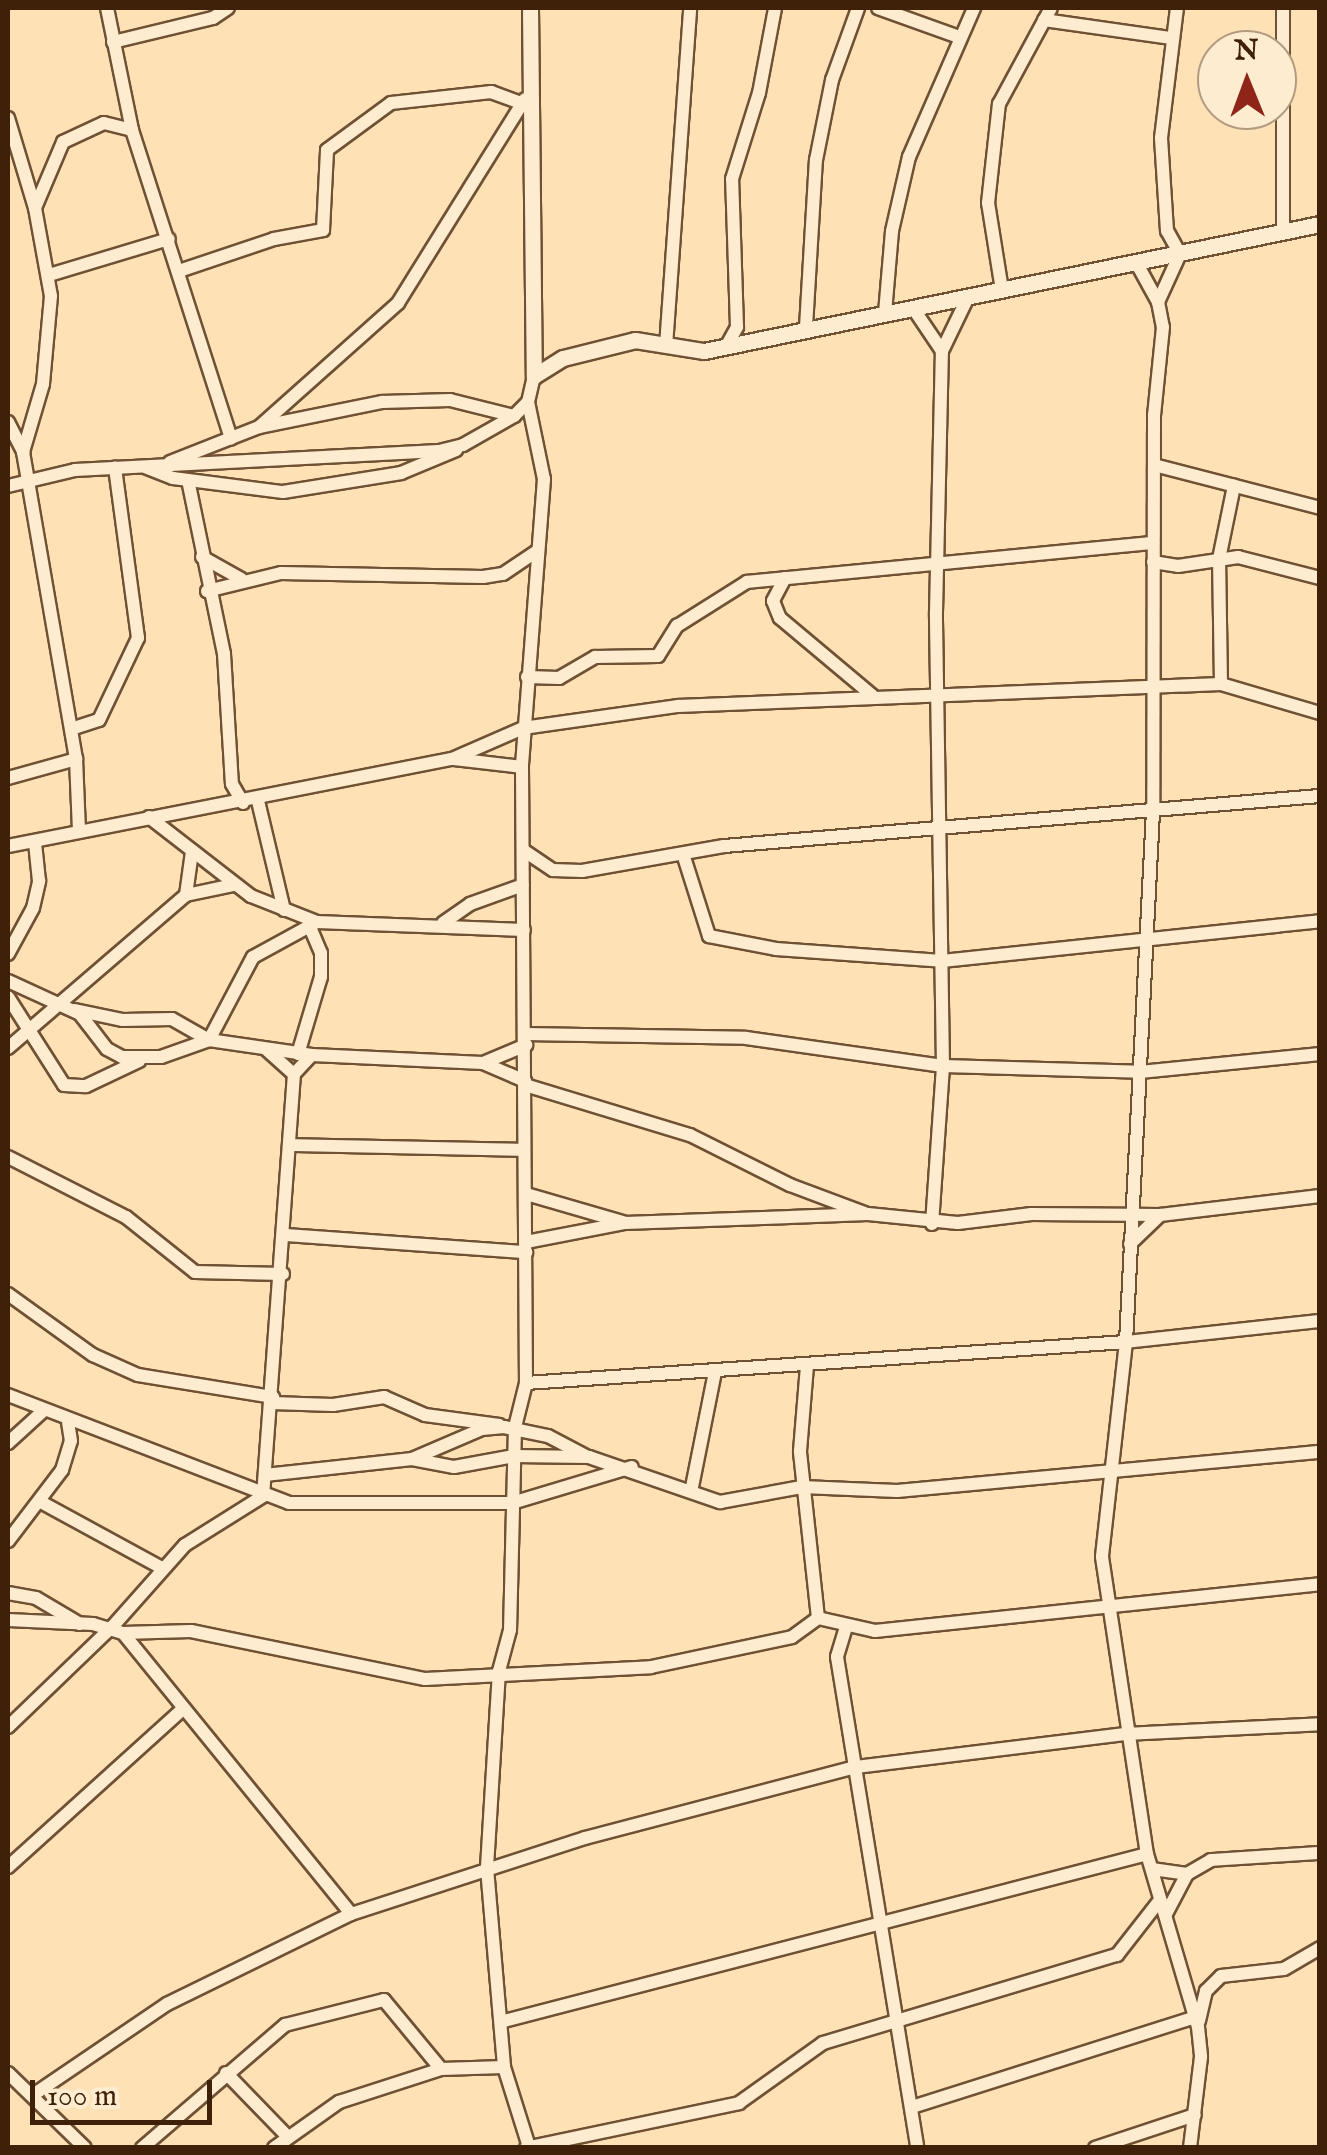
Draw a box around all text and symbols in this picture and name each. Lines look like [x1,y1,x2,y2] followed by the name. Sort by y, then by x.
[1197,30,1297,130] north arrow
[1234,34,1259,69] text: N
[35,2060,218,2122] scale bar
[47,2078,117,2116] text: 100 m

